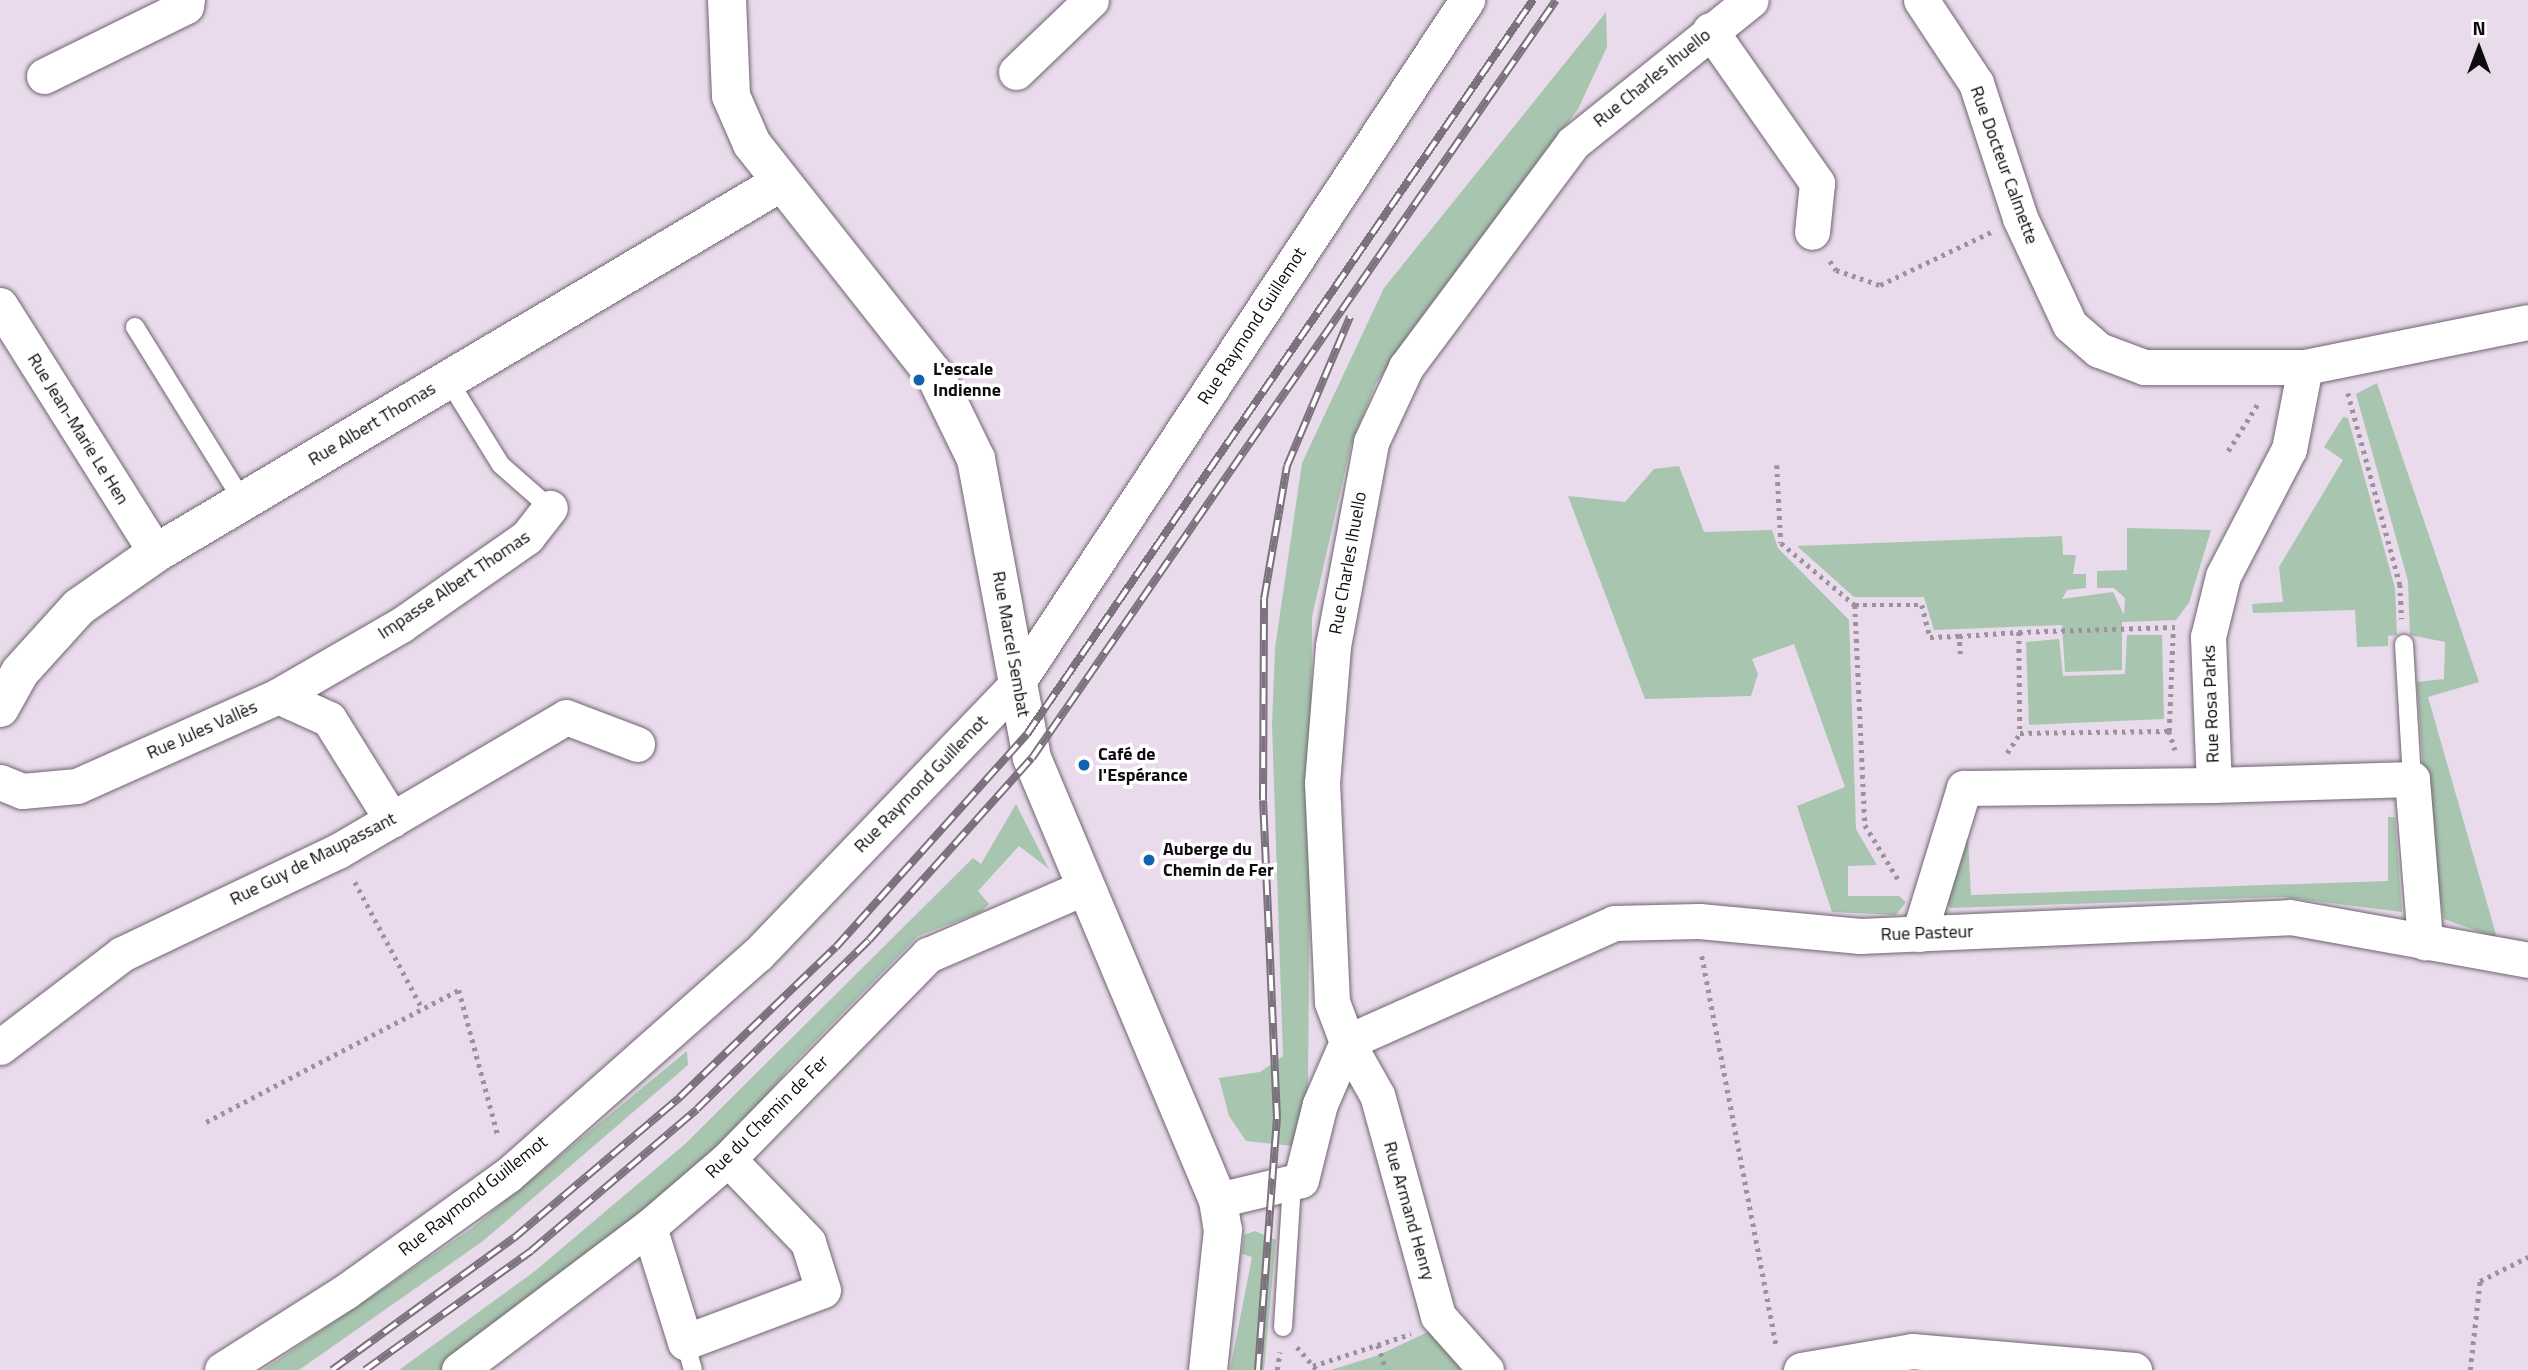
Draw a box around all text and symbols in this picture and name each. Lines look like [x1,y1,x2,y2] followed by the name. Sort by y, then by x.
[2472,13,2486,42] text: N
[2444,14,2514,84] north arrow
[1589,24,1715,132] street label: Rue Charles Ihuello
[1965,83,2043,247] street label: Rue Docteur Calmette
[1193,243,1311,409] street label: Rue Raymond Guillemot
[23,349,133,509] street label: Rue Jean-Marie Le Hen
[933,359,1001,402] place label: L'escale Indienne
[911,372,927,388] marker: L'escale Indienne
[304,377,440,471] street label: Rue Albert Thomas
[1325,490,1371,636] street label: Rue Charles Ihuello
[374,526,534,644] street label: Impasse Albert Thomas
[988,570,1034,718] street label: Rue Marcel Sembat
[2198,645,2224,763] street label: Rue Rosa Parks
[143,696,261,764] street label: Rue Jules Vallès
[850,711,992,857] street label: Rue Raymond Guillemot
[1098,744,1188,786] place label: Café de l'Espérance
[1076,757,1092,773] marker: Café de l'Espérance
[226,808,400,910] street label: Rue Guy de Maupassant
[1163,839,1274,882] place label: Auberge du Chemin de Fer
[1141,852,1157,868] marker: Auberge du Chemin de Fer
[1880,921,1974,945] street label: Rue Pasteur
[701,1051,833,1183] street label: Rue du Chemin de Fer
[394,1131,552,1261] street label: Rue Raymond Guillemot
[1379,1139,1439,1283] street label: Rue Armand Henry

